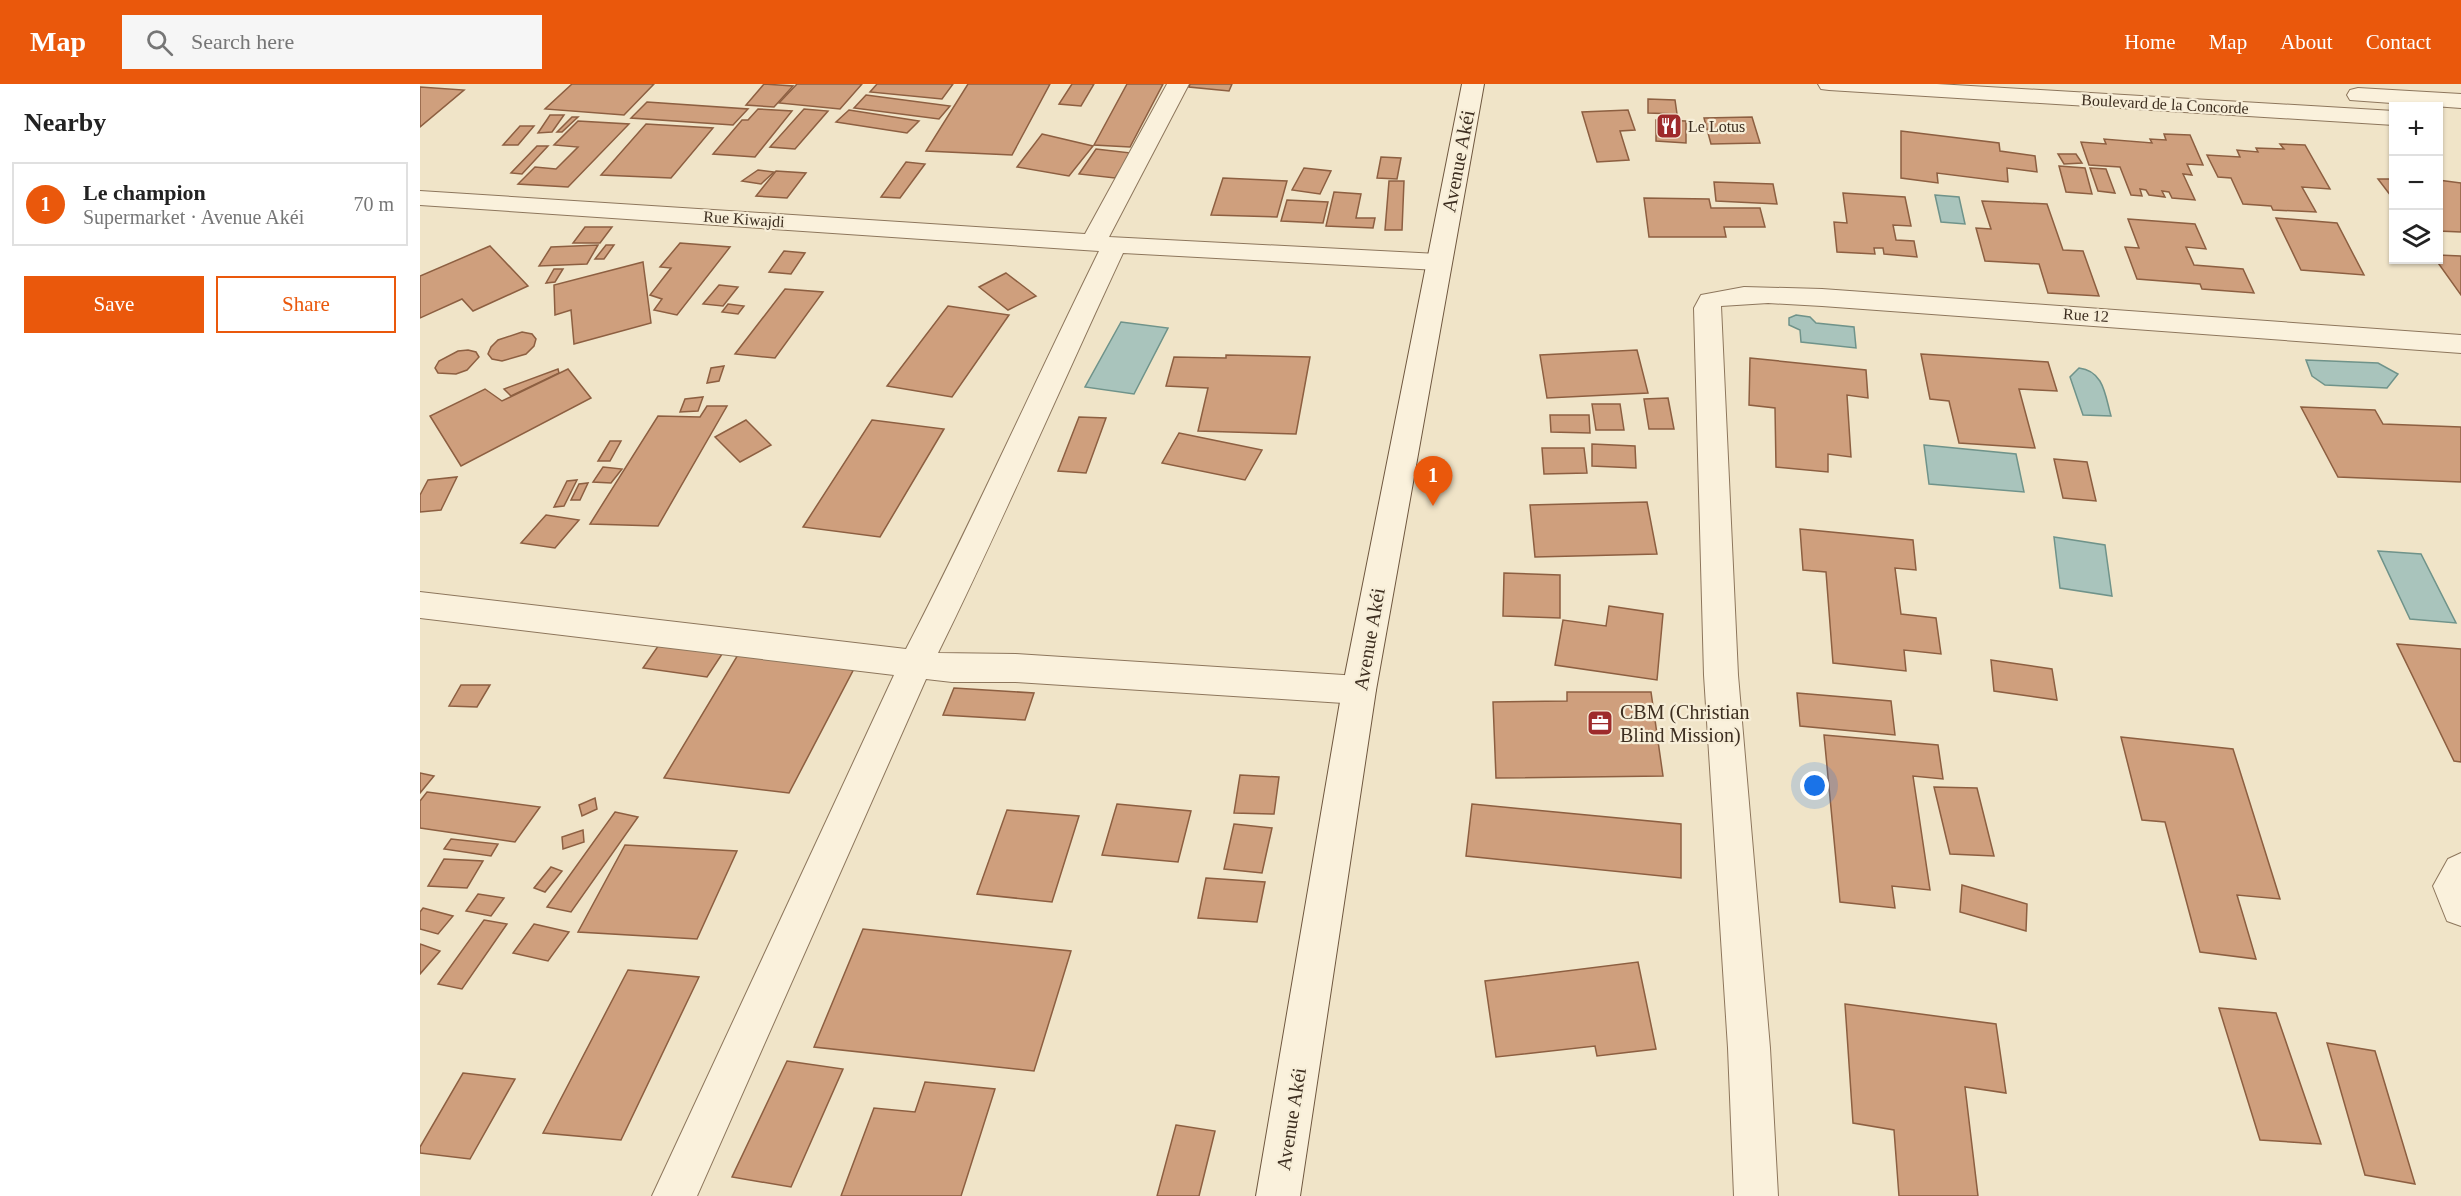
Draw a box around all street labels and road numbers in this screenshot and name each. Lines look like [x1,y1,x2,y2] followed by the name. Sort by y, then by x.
[2081,91,2249,117] street label: Boulevard de la Concorde
[1437,108,1479,214] street label: Avenue Akéi
[703,208,786,231] street label: Rue Kiwajdi
[2063,305,2109,325] street label: Rue 12
[1349,586,1389,692] street label: Avenue Akéi
[1272,1066,1310,1172] street label: Avenue Akéi

